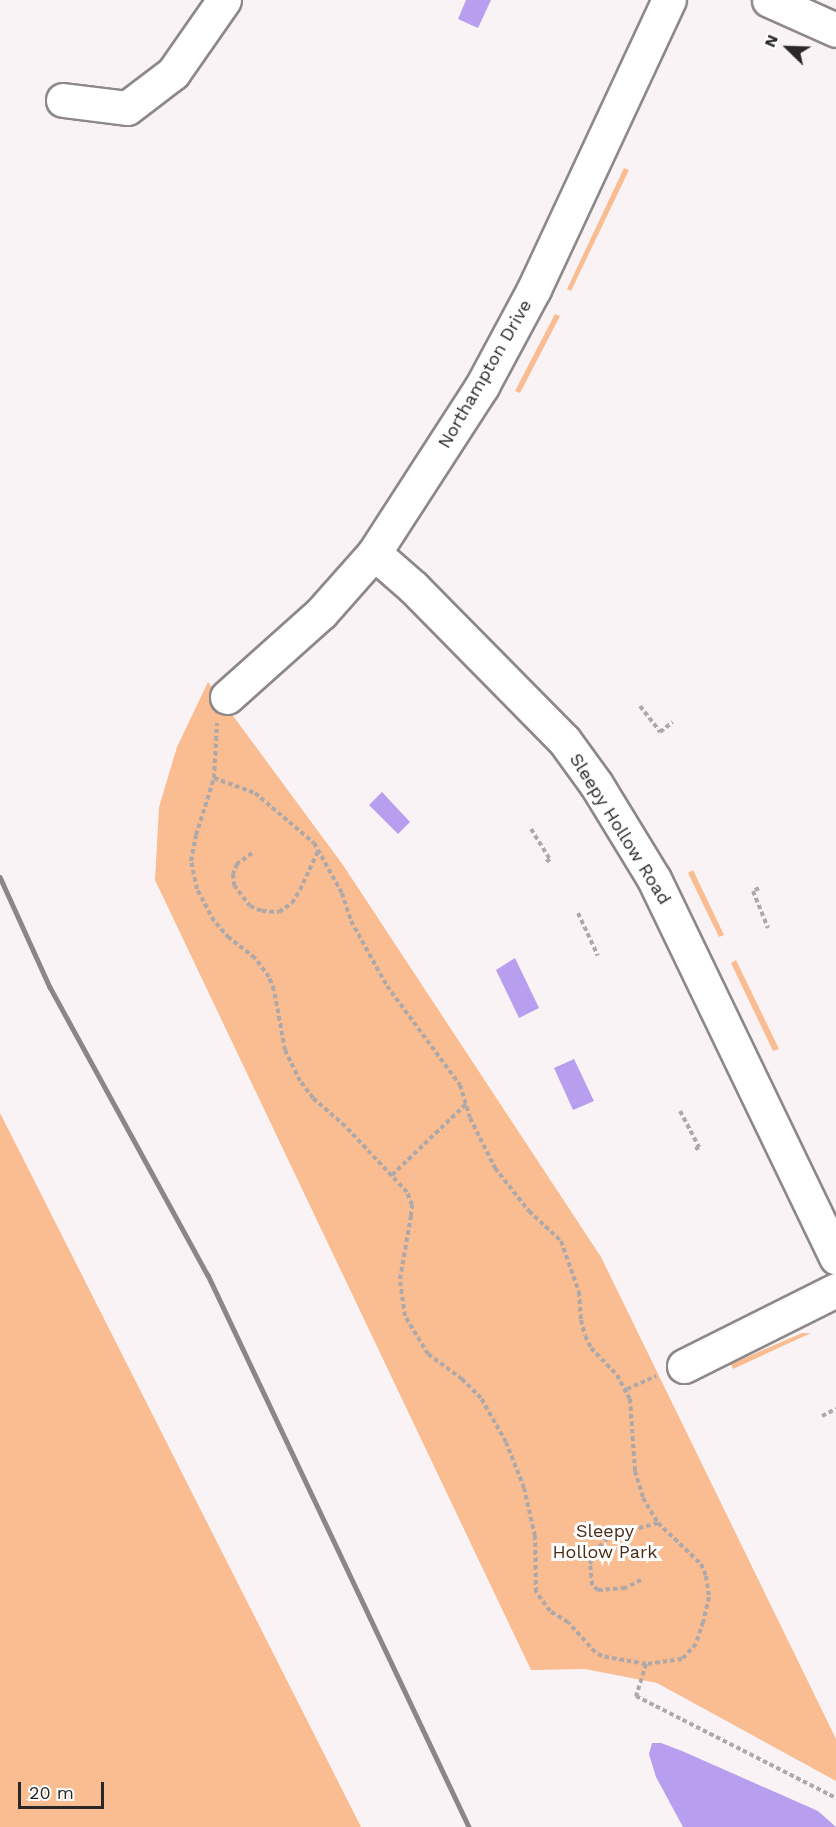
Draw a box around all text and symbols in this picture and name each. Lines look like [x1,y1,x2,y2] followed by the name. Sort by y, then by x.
[758,18,818,78] north arrow
[760,32,782,50] text: N
[434,296,536,452] street label: Northampton Drive
[565,749,675,909] street label: Sleepy Hollow Road
[552,1521,658,1564] park label: Sleepy Hollow Park
[21,1770,106,1808] scale bar
[29,1782,74,1803] text: 20 m

